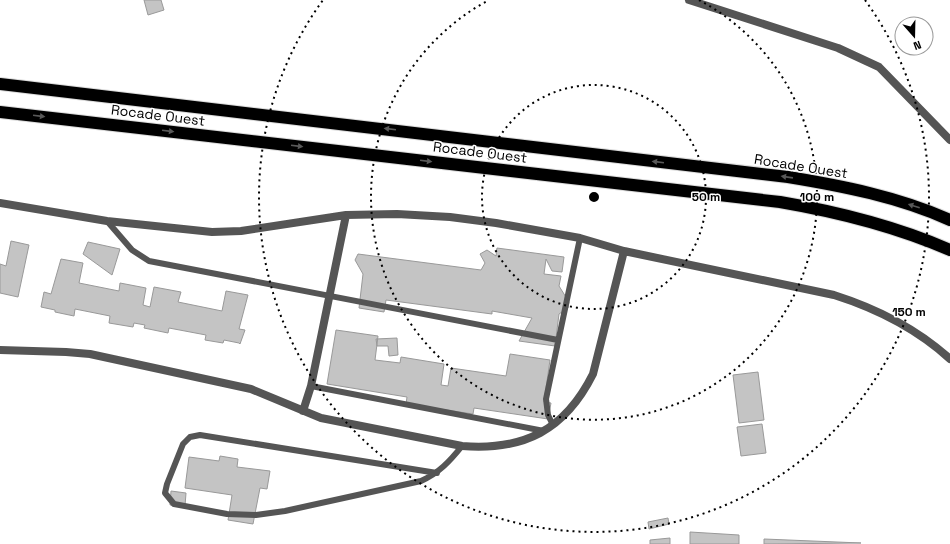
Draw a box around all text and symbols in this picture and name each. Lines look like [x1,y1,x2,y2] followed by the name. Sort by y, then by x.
[894,16,934,56] north arrow
[912,38,923,53] text: N
[110,100,206,130] street label: Rocade Ouest
[33,113,45,119] one-way arrow
[384,126,396,133] one-way arrow
[162,128,174,134] one-way arrow
[432,137,528,167] street label: Rocade Ouest
[291,143,303,149] one-way arrow
[753,150,849,182] street label: Rocade Ouest
[420,158,432,164] one-way arrow
[652,159,664,165] one-way arrow
[781,174,793,180] one-way arrow
[692,189,720,205] text: 50 m
[800,189,834,205] text: 100 m
[587,190,601,204] centre of rings
[907,203,919,209] one-way arrow
[892,304,926,320] text: 150 m

